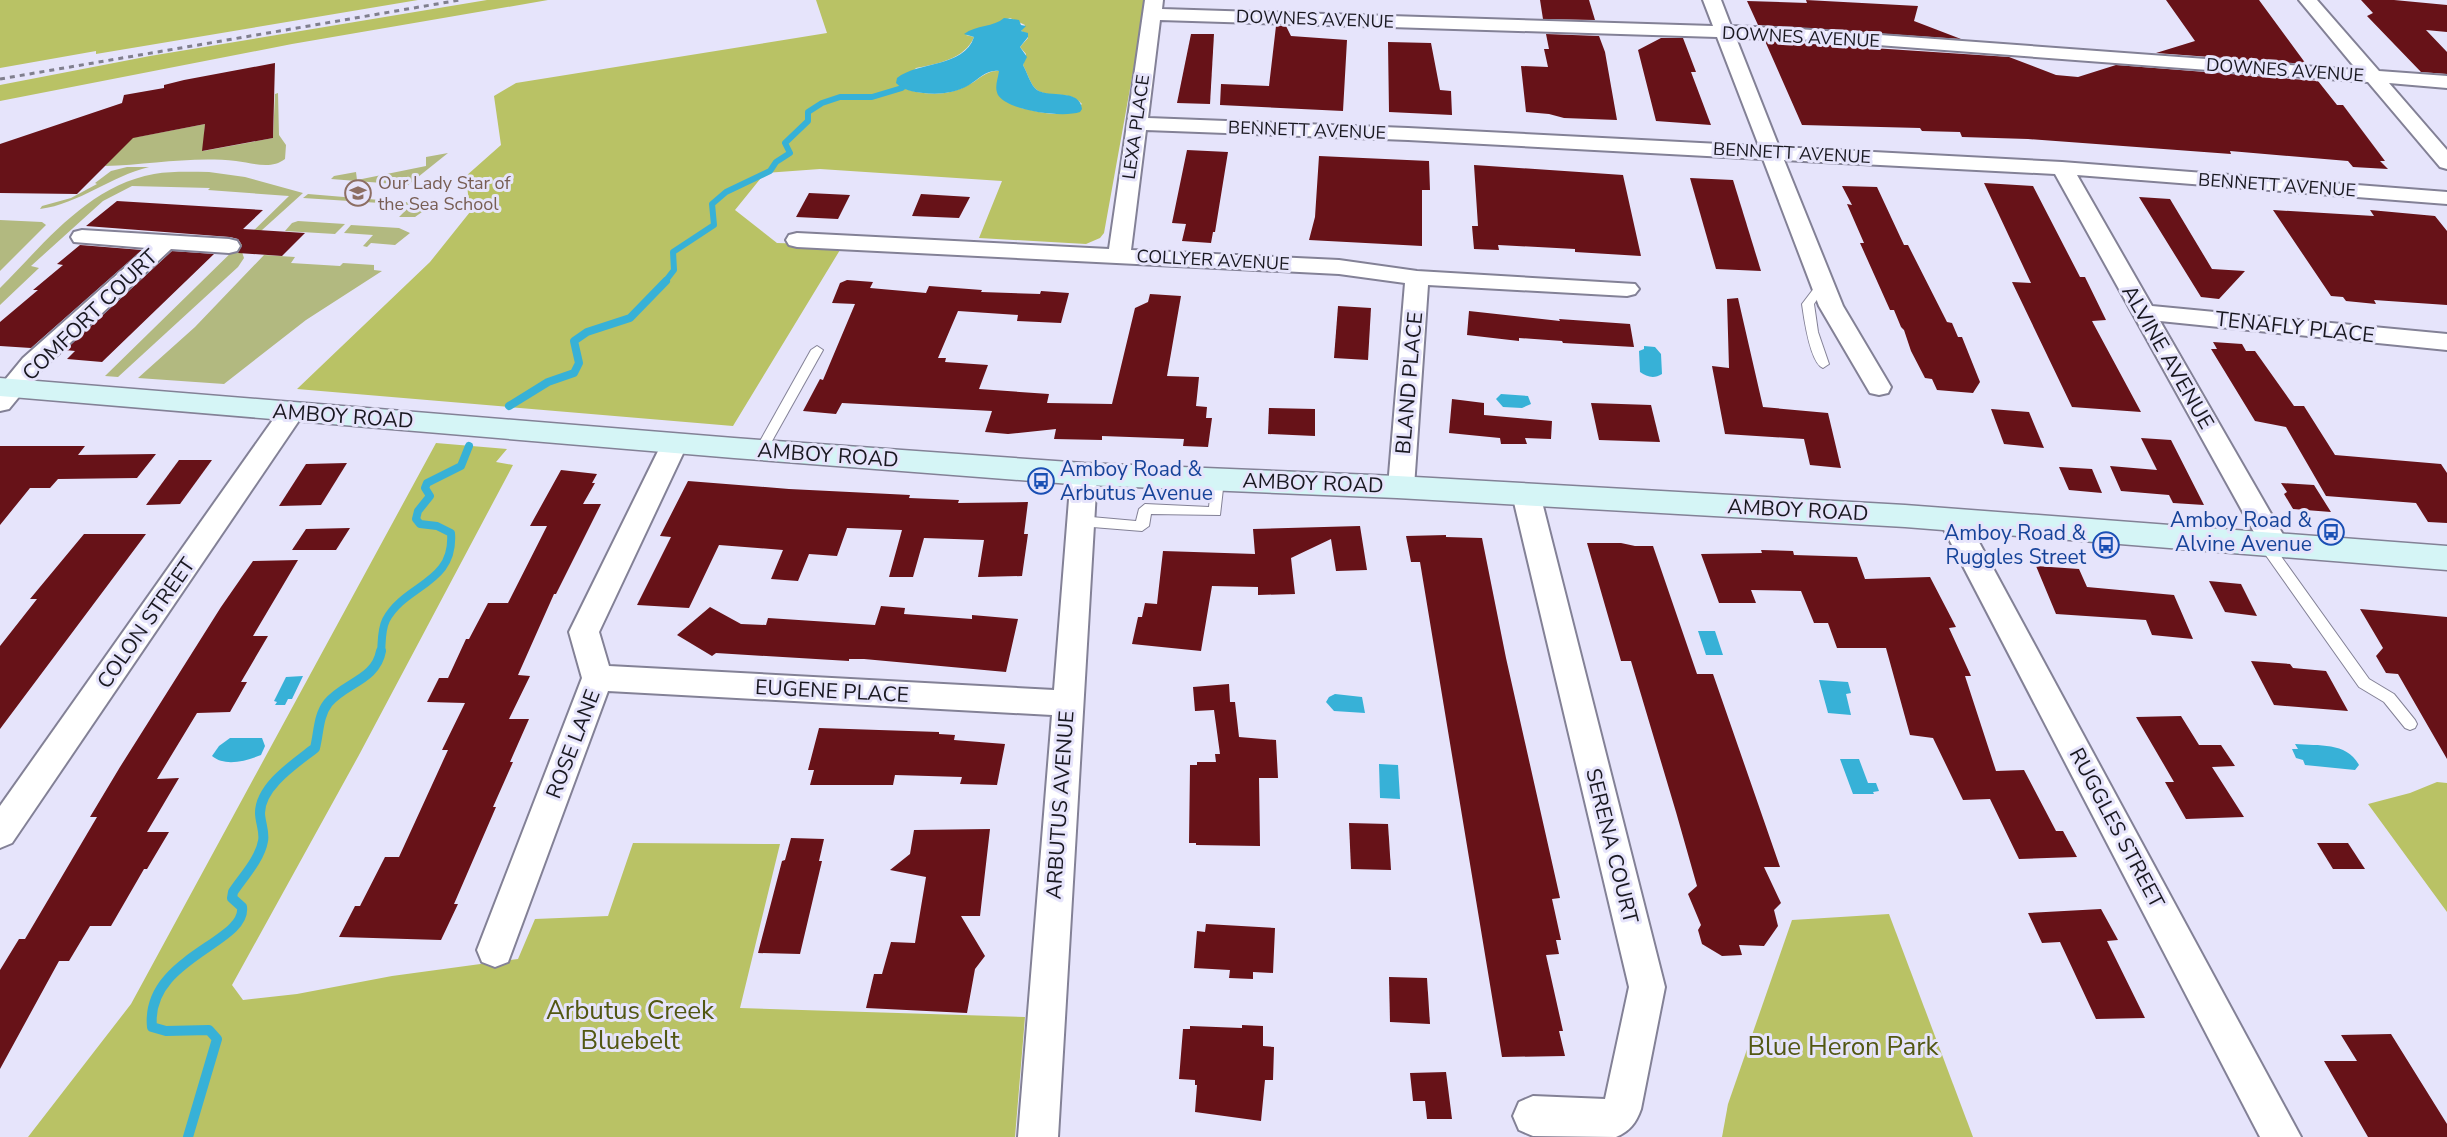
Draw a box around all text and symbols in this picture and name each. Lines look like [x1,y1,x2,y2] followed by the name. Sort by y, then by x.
[1236,4,1394,34] street label: DOWNES AVENUE
[1721,21,1881,53] street label: DOWNES AVENUE
[2205,53,2365,87] street label: DOWNES AVENUE
[1117,73,1155,181] street label: LEXA PLACE
[1228,115,1386,145] street label: BENNETT AVENUE
[1712,137,1872,169] street label: BENNETT AVENUE
[2197,168,2357,202] street label: BENNETT AVENUE
[378,171,512,216] place label: Our Lady Star of the Sea School
[343,178,373,208] school or university icon: Our Lady Star of the Sea School
[16,243,164,387] street label: COMFORT COURT
[1136,244,1290,276] street label: COLLYER AVENUE
[2115,280,2221,434] street label: ALVINE AVENUE
[2214,305,2376,349] street label: TENAFLY PLACE
[1389,311,1429,455] street label: BLAND PLACE
[272,397,414,435] street label: AMBOY ROAD
[757,436,899,474] street label: AMBOY ROAD
[1060,455,1213,507] place label: Amboy Road & Arbutus Avenue
[1026,466,1056,496] bus stop icon: Amboy Road & Arbutus Avenue
[1242,467,1384,499] street label: AMBOY ROAD
[1727,492,1869,528] street label: AMBOY ROAD
[2170,506,2312,558] place label: Amboy Road & Alvine Avenue
[2316,517,2346,547] bus stop icon: Amboy Road & Alvine Avenue
[1944,519,2087,571] place label: Amboy Road & Ruggles Street
[2091,530,2121,560] bus stop icon: Amboy Road & Ruggles Street
[90,552,202,694] street label: COLON STREET
[754,673,910,709] street label: EUGENE PLACE
[539,685,607,803] street label: ROSE LANE
[1039,710,1081,900] street label: ARBUTUS AVENUE
[2063,743,2171,913] street label: RUGGLES STREET
[1579,765,1645,927] street label: SERENA COURT
[546,993,715,1058] park label: Arbutus Creek Bluebelt
[1748,1029,1939,1064] park label: Blue Heron Park

